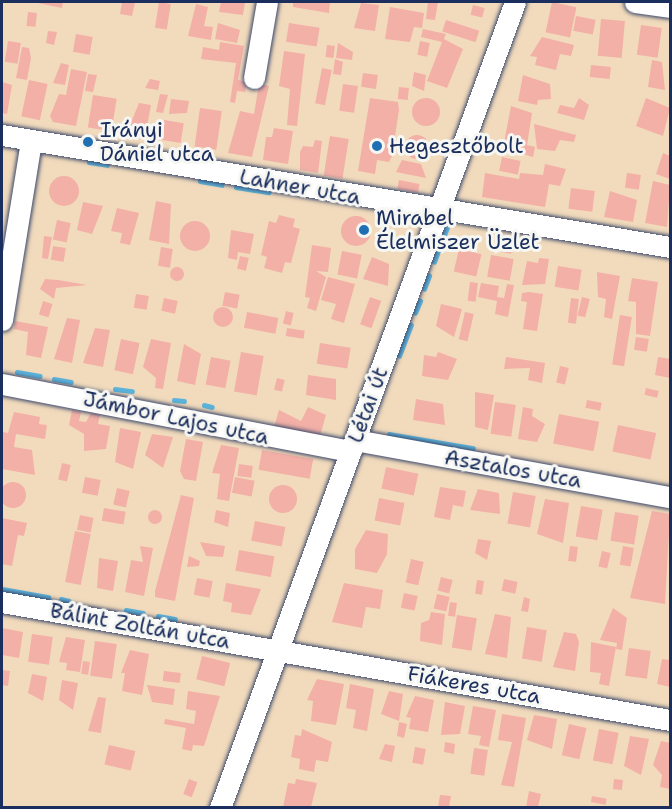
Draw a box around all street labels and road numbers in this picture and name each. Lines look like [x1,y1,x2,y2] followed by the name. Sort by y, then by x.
[238,164,362,210] street label: Lahner utca
[343,364,393,446] street label: Létai út
[81,386,271,450] street label: Jámbor Lajos utca
[443,445,583,493] street label: Asztalos utca
[48,598,232,654] street label: Bálint Zoltán utca
[405,661,543,709] street label: Fiákeres utca

